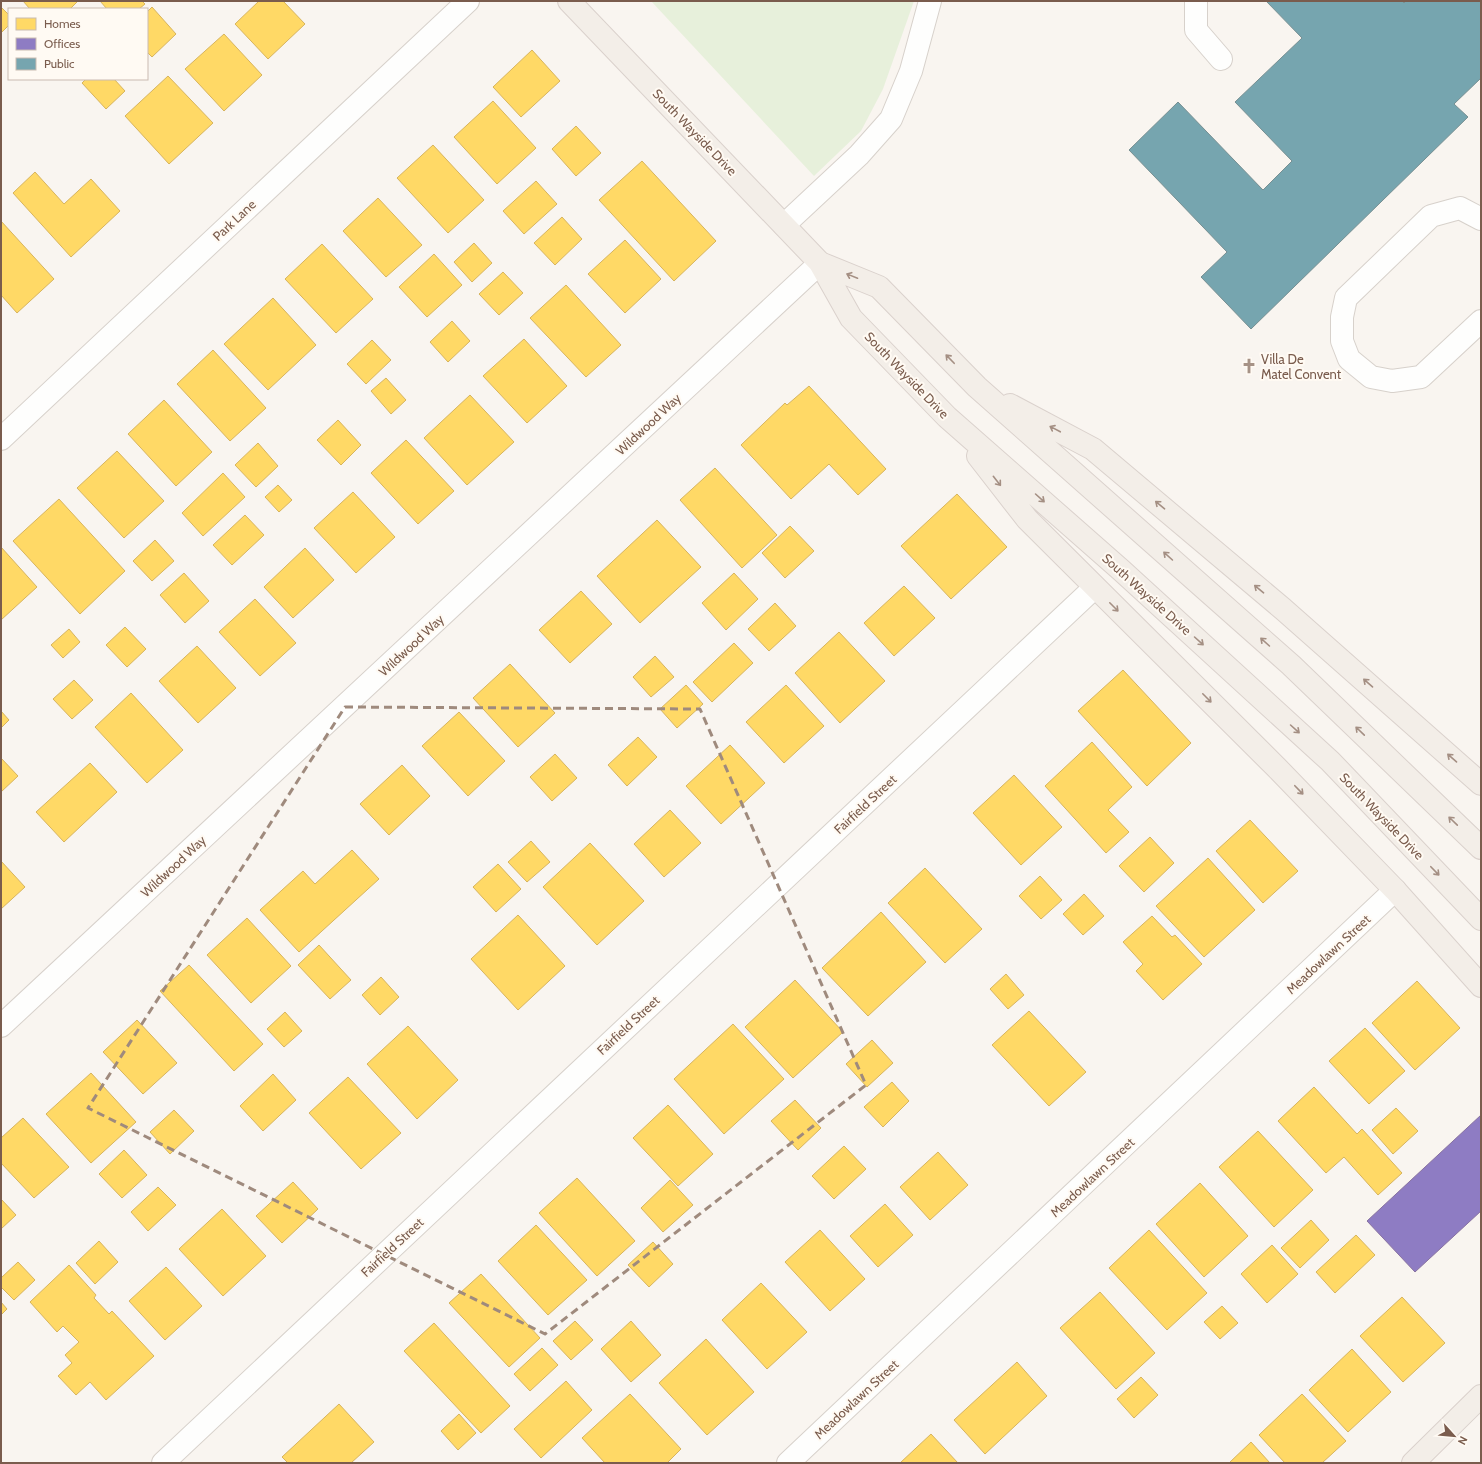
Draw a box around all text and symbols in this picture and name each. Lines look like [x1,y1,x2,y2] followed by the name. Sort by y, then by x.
[8,8,148,80] legend
[44,16,81,31] text: Homes
[44,36,80,51] text: Offices
[44,56,75,71] text: Public
[650,85,741,179] street label: South Wayside Drive
[209,196,259,244] street label: Park Lane
[847,272,859,279] one-way arrow
[862,328,953,422] street label: South Wayside Drive
[1261,351,1342,382] place label: Villa De Matel Convent
[945,354,955,364] one-way arrow
[1240,357,1258,375] church icon: Villa De Matel Convent
[612,389,684,458] street label: Wildwood Way
[1049,424,1061,432] one-way arrow
[993,476,1001,487] one-way arrow
[1035,493,1046,502] one-way arrow
[1154,501,1165,510] one-way arrow
[1099,550,1195,638] street label: South Wayside Drive
[1162,551,1173,560] one-way arrow
[1254,584,1264,593] one-way arrow
[1109,602,1119,612] one-way arrow
[375,610,447,679] street label: Wildwood Way
[1194,637,1204,646] one-way arrow
[1260,637,1270,647] one-way arrow
[1362,679,1373,688] one-way arrow
[1202,693,1212,703] one-way arrow
[1290,724,1300,734] one-way arrow
[1355,727,1365,736] one-way arrow
[1447,753,1457,762] one-way arrow
[1337,769,1428,863] street label: South Wayside Drive
[830,771,900,837] street label: Fairfield Street
[1294,785,1304,795] one-way arrow
[1448,816,1458,826] one-way arrow
[137,831,209,900] street label: Wildwood Way
[1431,866,1440,876] one-way arrow
[1283,910,1374,997] street label: Meadowlawn Street
[593,992,663,1058] street label: Fairfield Street
[1047,1133,1138,1220] street label: Meadowlawn Street
[357,1214,427,1280] street label: Fairfield Street
[811,1355,902,1442] street label: Meadowlawn Street
[1434,1416,1474,1456] north arrow
[1455,1434,1471,1447] text: N

